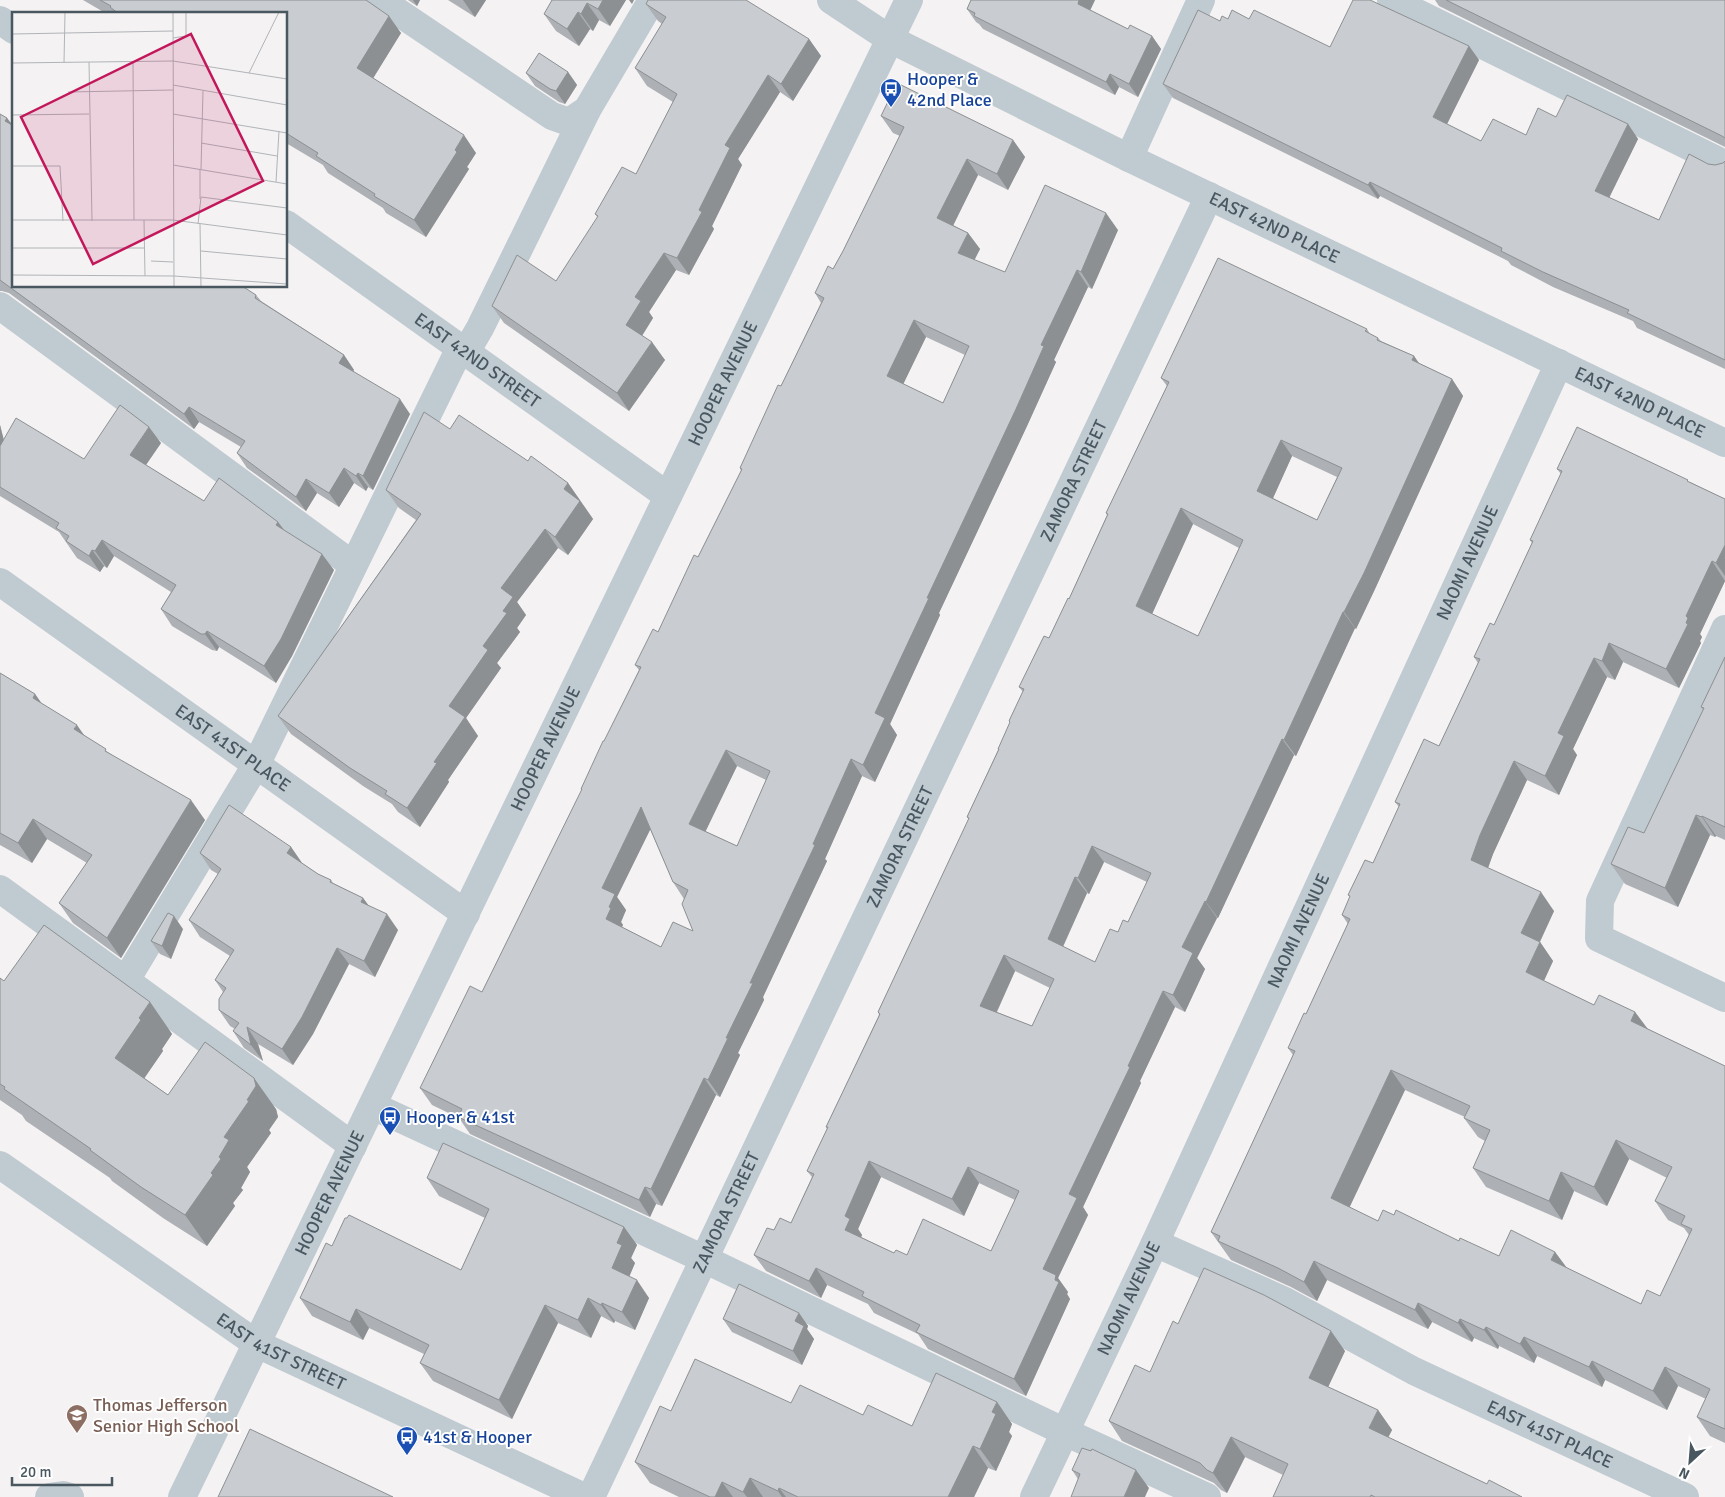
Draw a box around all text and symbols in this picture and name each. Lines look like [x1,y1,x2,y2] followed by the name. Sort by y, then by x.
[12,12,288,288] inset map
[907,68,992,111] place label: Hooper & 42nd Place
[879,77,903,108] bus stop icon: Hooper & 42nd Place
[1206,187,1343,268] street label: EAST 42ND PLACE
[410,308,545,413] street label: EAST 42ND STREET
[683,317,762,449] street label: HOOPER AVENUE
[1571,362,1709,443] street label: EAST 42ND PLACE
[1035,416,1112,545] street label: ZAMORA STREET
[1432,502,1503,623] street label: NAOMI AVENUE
[506,683,585,815] street label: HOOPER AVENUE
[171,699,295,797] street label: EAST 41ST PLACE
[862,782,938,911] street label: ZAMORA STREET
[1263,870,1334,992] street label: NAOMI AVENUE
[378,1105,402,1136] bus stop icon: Hooper & 41st
[406,1106,515,1128] place label: Hooper & 41st
[290,1127,369,1259] street label: HOOPER AVENUE
[688,1148,764,1277] street label: ZAMORA STREET
[1092,1238,1165,1359] street label: NAOMI AVENUE
[212,1308,349,1395] street label: EAST 41ST STREET
[93,1394,239,1437] place label: Thomas Jefferson Senior High School
[1483,1395,1617,1473] street label: EAST 41ST PLACE
[65,1403,89,1434] school or university icon: Thomas Jefferson Senior High School
[395,1425,419,1456] bus stop icon: 41st & Hooper
[423,1426,532,1448] place label: 41st & Hooper
[1665,1437,1715,1487] north arrow
[12,1454,112,1486] scale bar
[20,1463,51,1481] text: 20 m
[1676,1463,1693,1483] text: N

